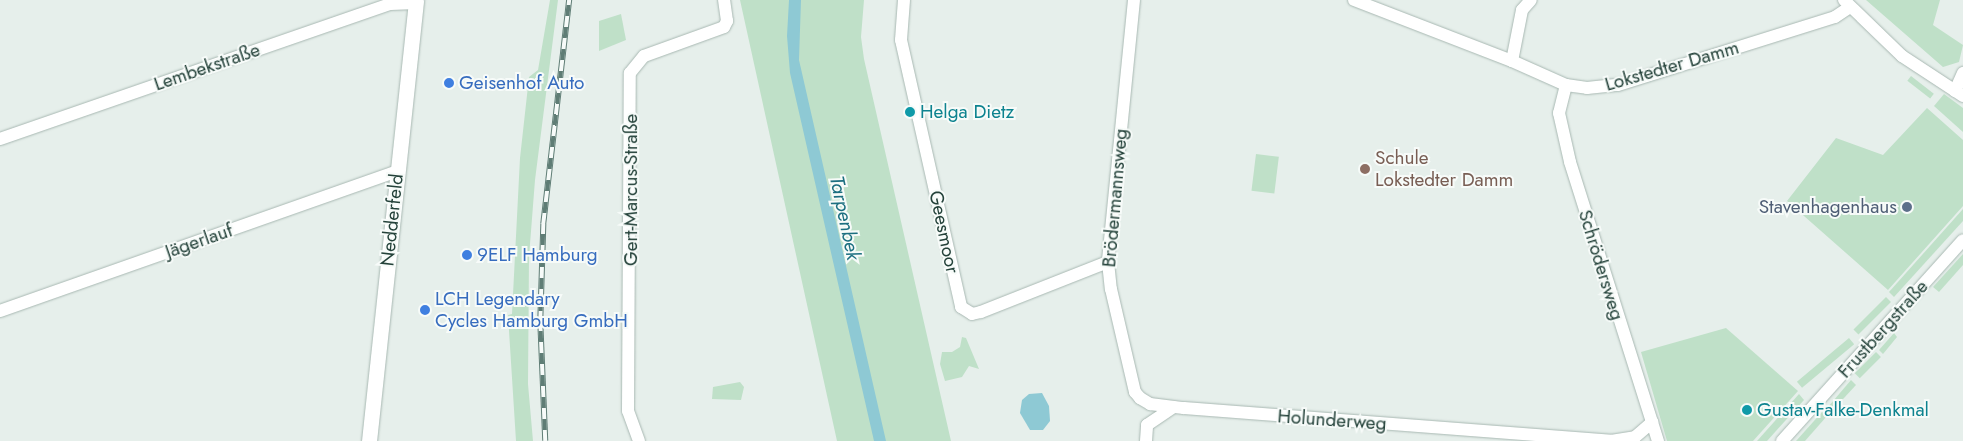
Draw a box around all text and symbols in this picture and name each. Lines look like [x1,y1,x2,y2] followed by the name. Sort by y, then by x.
[1602,36,1742,96] street label: Lokstedter Damm
[151,38,263,96] street label: Lembekstraße
[459,72,584,94] place label: Geisenhof Auto
[443,77,455,89] marker: Geisenhof Auto
[920,101,1014,123] place label: Helga Dietz
[904,106,916,118] marker: Helga Dietz
[620,114,642,266] street label: Gert-Marcus-Straße
[1098,128,1132,268] street label: Brödermannsweg
[1375,147,1513,191] place label: Schule Lokstedter Damm
[1359,163,1371,175] marker: Schule Lokstedter Damm
[376,173,408,267] street label: Nedderfeld
[824,174,866,262] water label: Tarpenbek
[924,189,964,275] street label: Geesmoor
[1759,196,1897,218] place label: Stavenhagenhaus
[1901,201,1913,213] marker: Stavenhagenhaus
[1573,207,1629,323] street label: Schrödersweg
[162,219,236,263] street label: Jägerlauf
[477,244,598,266] place label: 9ELF Hamburg
[461,249,473,261] marker: 9ELF Hamburg
[1833,275,1933,383] street label: Frustbergstraße
[435,288,628,332] place label: LCH Legendary Cycles Hamburg GmbH
[419,304,431,316] marker: LCH Legendary Cycles Hamburg GmbH
[1757,399,1929,421] place label: Gustav-Falke-Denkmal
[1741,404,1753,416] marker: Gustav-Falke-Denkmal
[1277,405,1387,435] street label: Holunderweg

